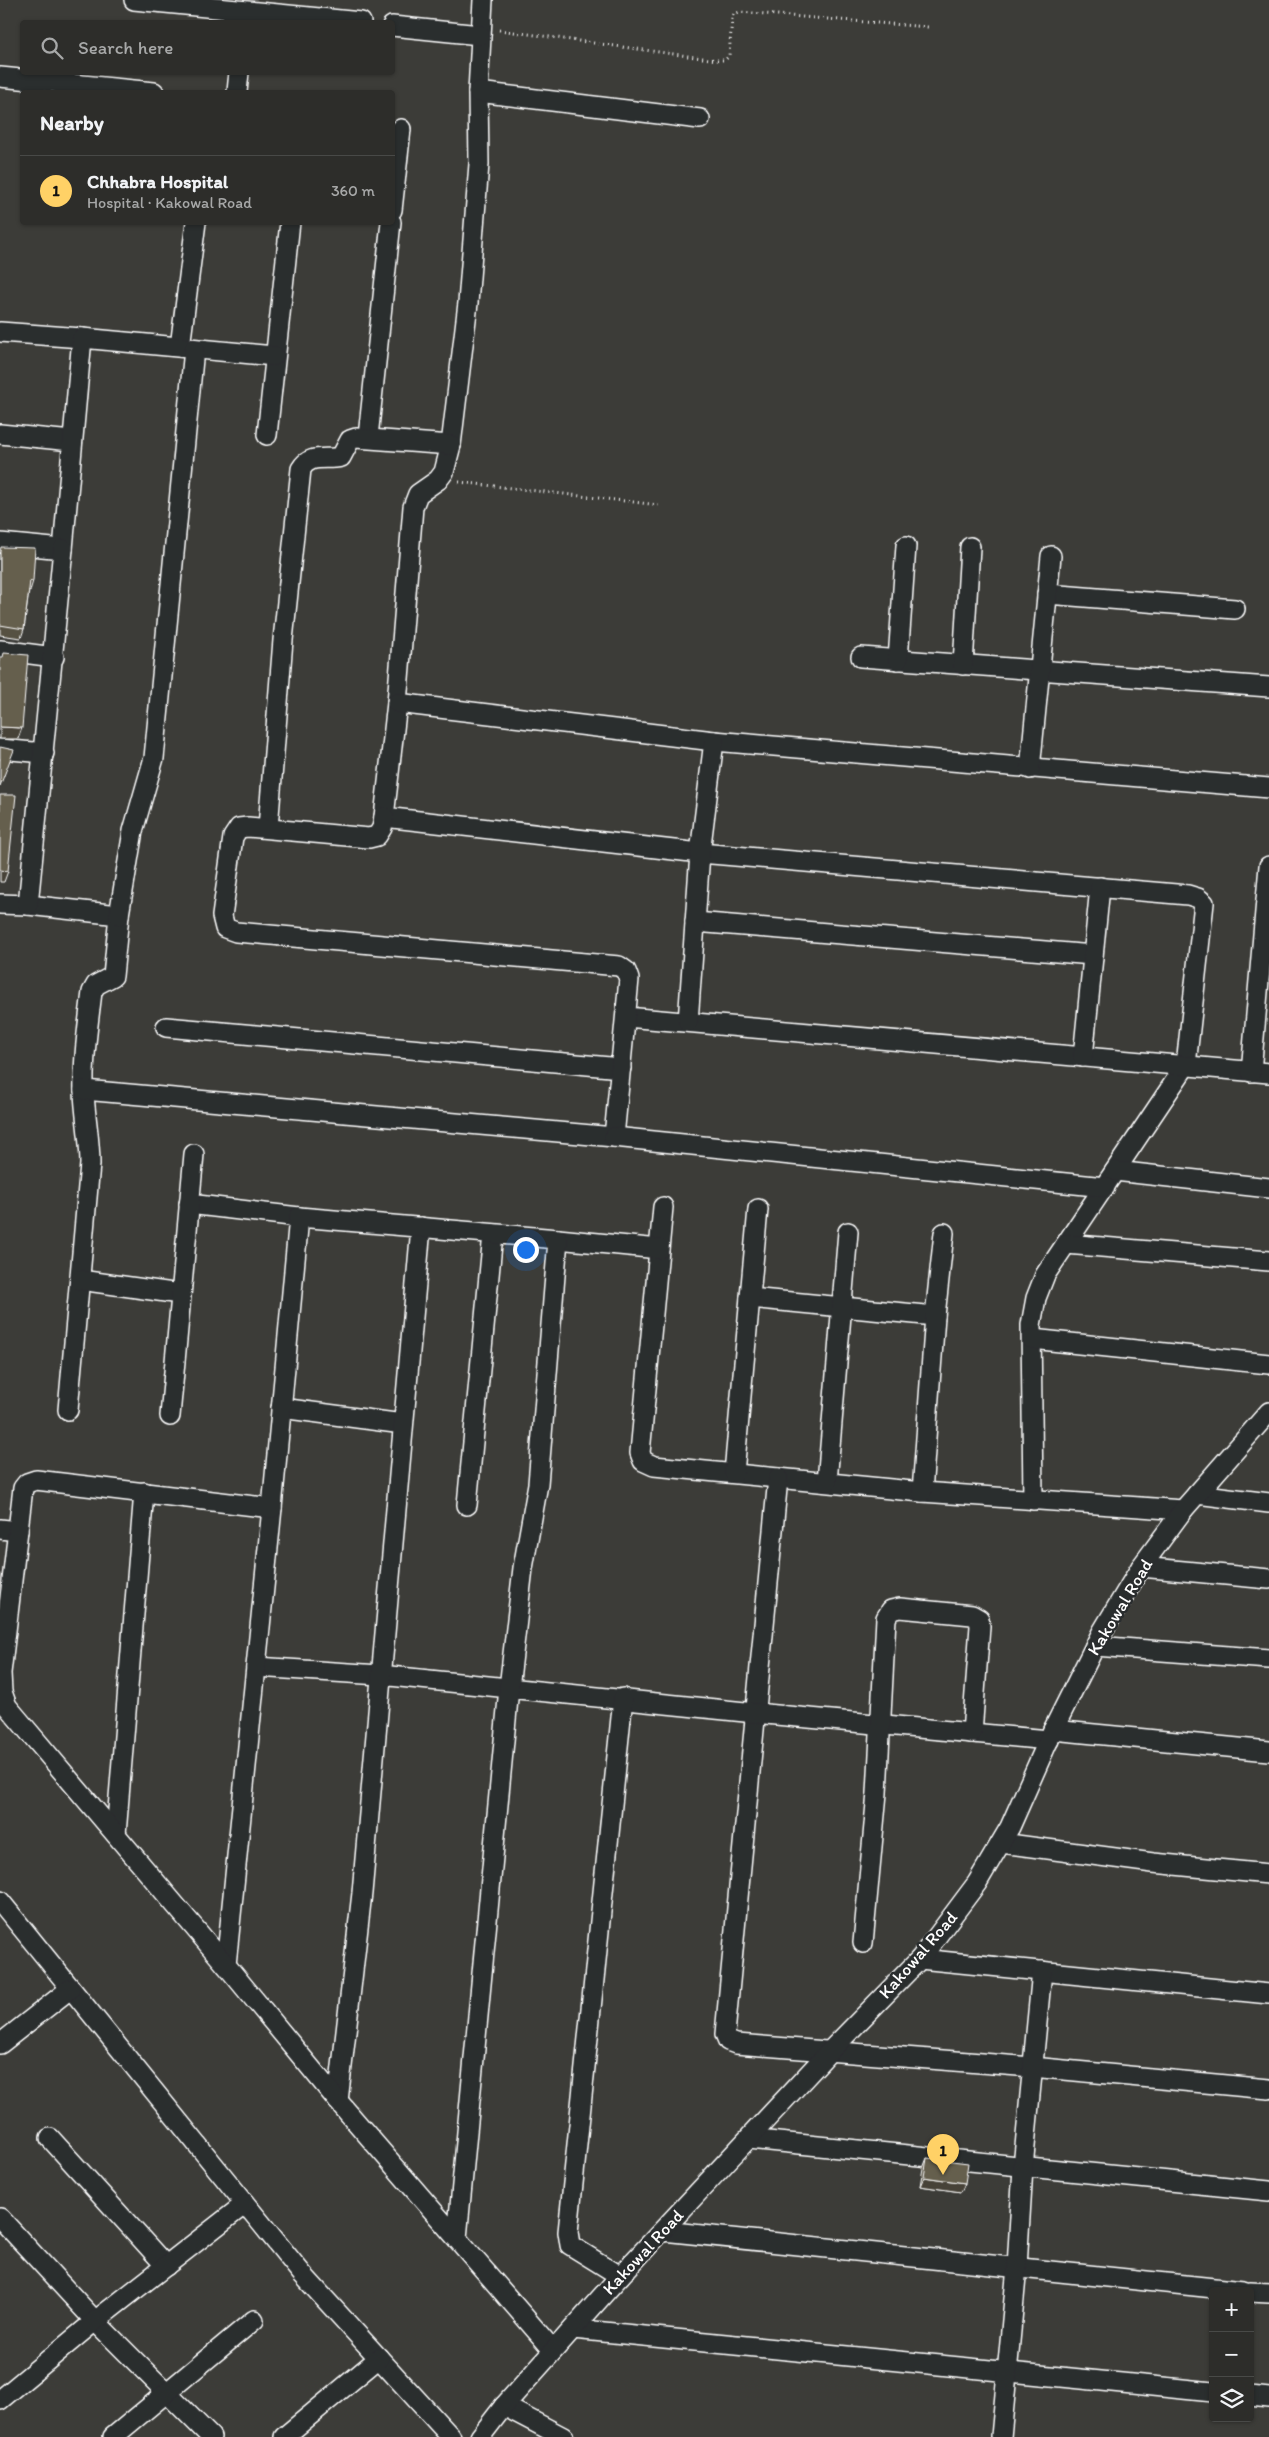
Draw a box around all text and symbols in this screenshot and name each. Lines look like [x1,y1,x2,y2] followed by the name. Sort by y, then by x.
[20,20,395,75] search box
[38,34,66,62] icon: search
[78,36,173,59] text: Search here
[40,110,104,135] text: Nearby
[87,170,228,193] text: Chhabra Hospital
[52,181,60,200] text: 1
[331,181,375,200] text: 360 m
[87,193,252,212] text: Hospital · Kakowal Road
[513,1237,539,1263] your location
[1083,1555,1157,1659] street label: Kakowal Road
[874,1907,962,2003] street label: Kakowal Road
[927,2134,959,2175] pin: 1
[598,2205,688,2299] street label: Kakowal Road
[1209,2287,1254,2422] map controls
[1209,2287,1254,2332] button: +
[1209,2332,1254,2377] button: −
[1209,2377,1254,2422] button: layers

